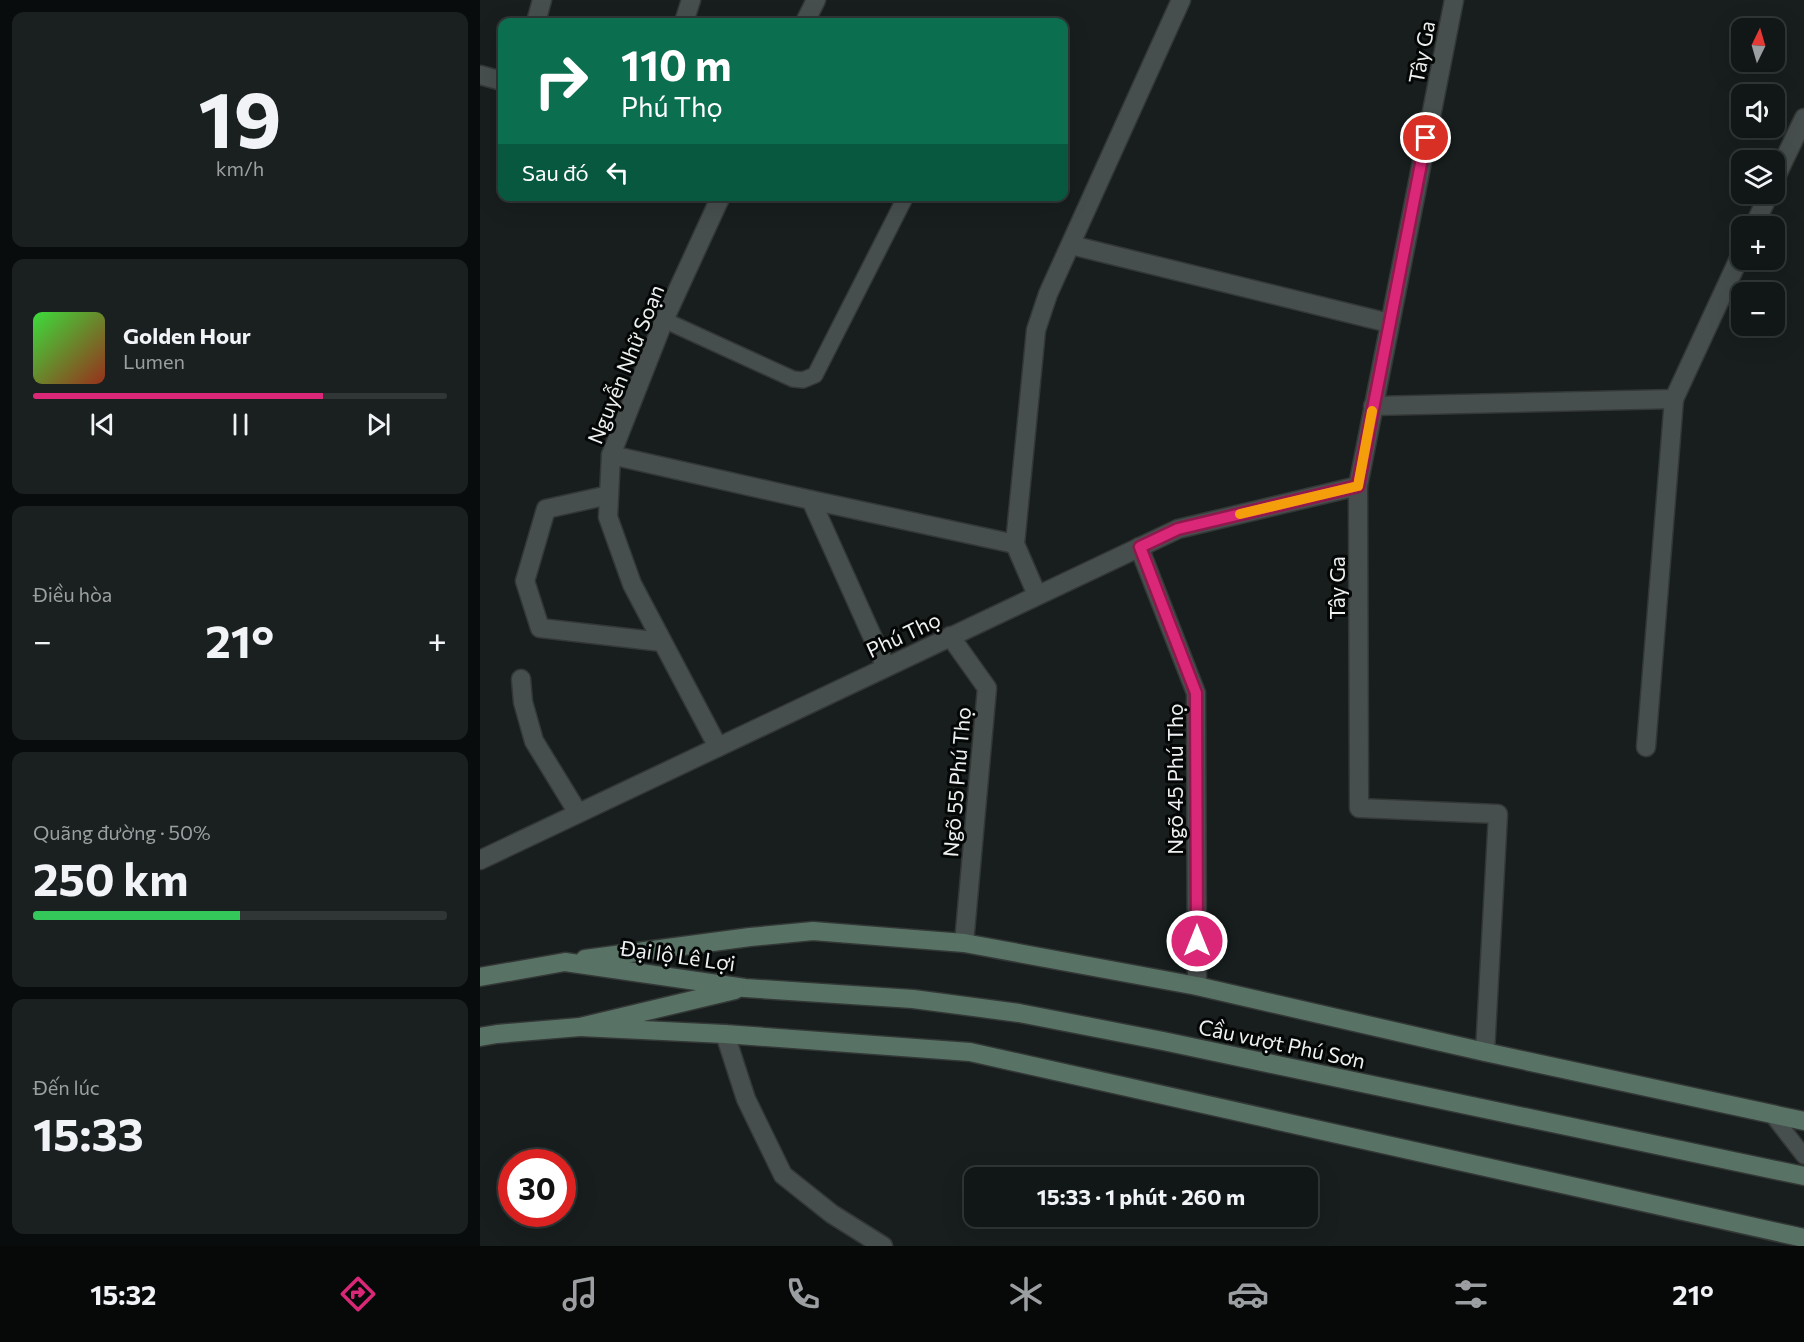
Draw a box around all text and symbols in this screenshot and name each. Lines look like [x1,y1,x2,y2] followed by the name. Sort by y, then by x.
[1403,18,1439,86] street label: Tây Ga
[1731,18,1785,72] north arrow
[1731,18,1785,336] map controls
[621,38,732,90] text: 110 m
[522,42,600,120] icon: right
[198,69,282,164] text: 19
[1731,84,1785,138] button: sound
[621,90,723,123] text: Phú Thọ
[1400,112,1451,163] pin
[1409,121,1442,154] icon: arrive
[1731,150,1785,204] button: layers
[216,156,264,180] text: km/h
[601,156,634,189] icon: left
[522,159,589,186] text: Sau đó
[1731,216,1785,270] button: +
[581,280,668,447] street label: Nguyễn Nhữ Soạn
[1731,282,1785,336] button: −
[123,322,251,349] text: Golden Hour
[123,349,185,373] text: Lumen
[86,408,119,441] icon: previous
[224,408,257,441] icon: pause
[362,408,395,441] icon: next
[1324,556,1349,620] street label: Tây Ga
[33,582,112,606] text: Điều hòa
[862,606,944,662] street label: Phú Thọ
[205,612,274,667] text: 21°
[33,619,52,660] text: −
[428,619,447,660] text: +
[1162,703,1187,855] street label: Ngõ 45 Phú Thọ
[937,706,975,858] street label: Ngõ 55 Phú Thọ
[33,820,211,844] text: Quãng đường · 50%
[33,850,188,905] text: 250 km
[1165,909,1229,973] position arrow
[618,934,737,975] street label: Đại lộ Lê Lợi
[1196,1013,1368,1073] street label: Cầu vượt Phú Sơn
[33,1075,100,1099] text: Đến lúc
[33,1105,144,1160] text: 15:33
[498,1149,576,1227] speed limit sign: 30
[1037,1183,1245,1210] text: 15:33 · 1 phút · 260 m
[337,1273,379,1315] icon: directions
[559,1273,601,1315] icon: music
[782,1273,824,1315] icon: phone
[1005,1273,1047,1315] icon: climate
[1227,1273,1269,1315] icon: car
[1450,1273,1492,1315] icon: filters
[90,1278,156,1311] text: 15:32
[1672,1278,1714,1311] text: 21°

